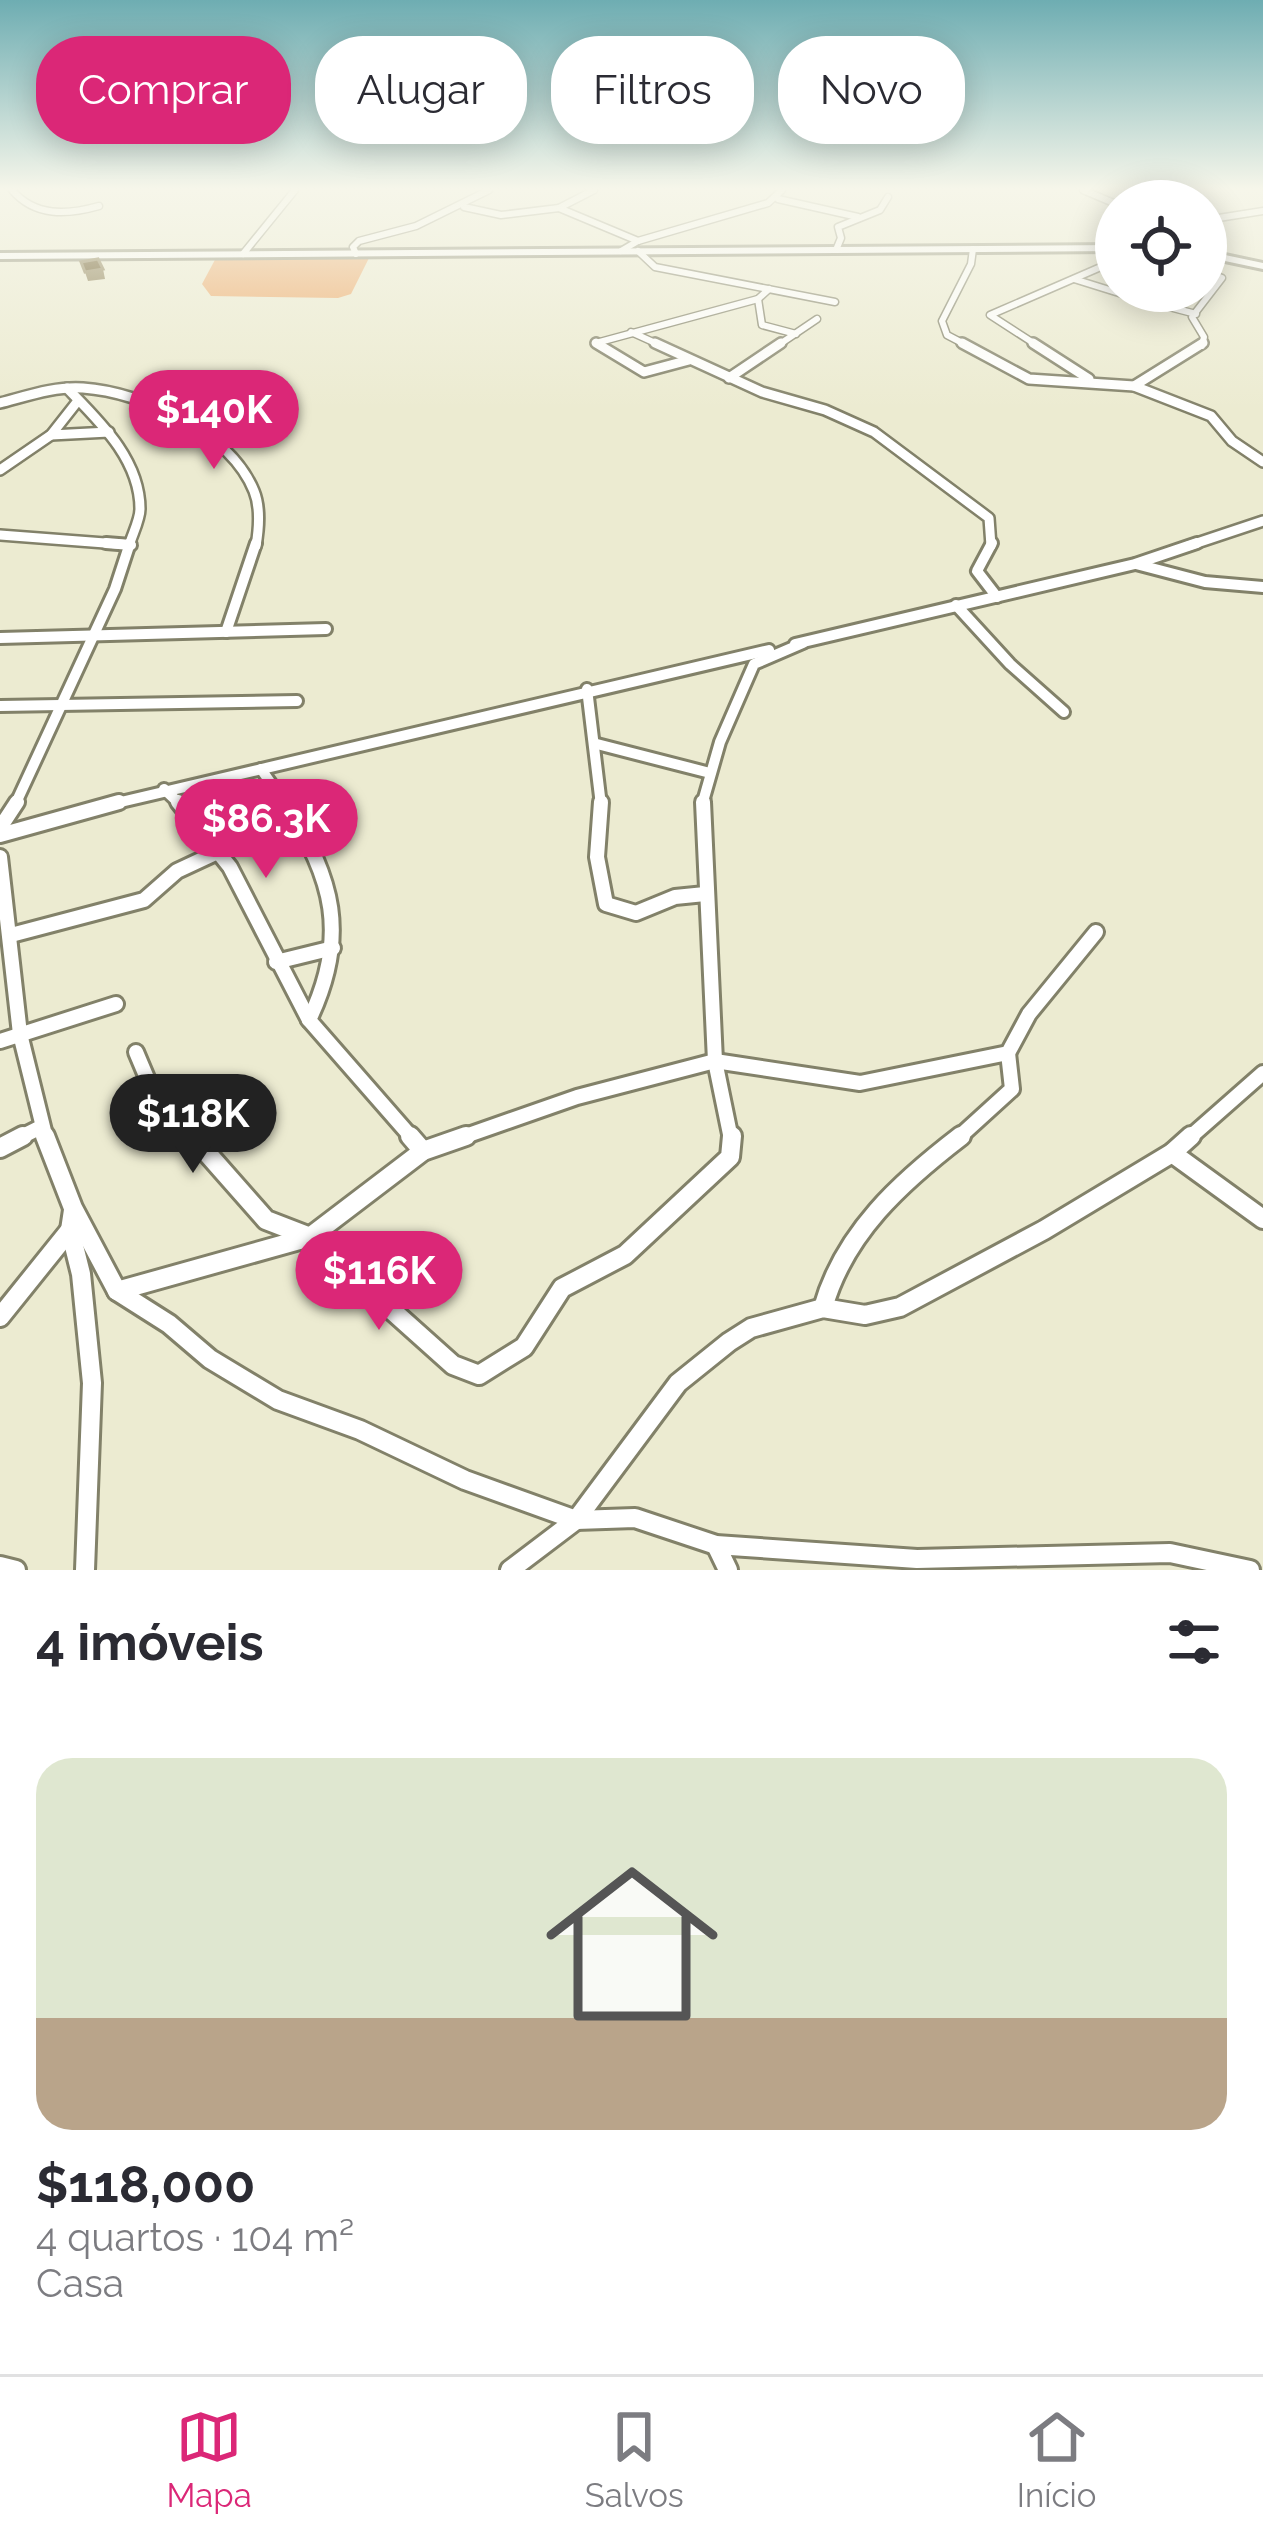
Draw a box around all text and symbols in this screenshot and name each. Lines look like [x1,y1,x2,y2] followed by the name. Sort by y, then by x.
[36,36,291,144] chip: Comprar
[315,36,527,144] chip: Alugar
[551,36,754,144] chip: Filtros
[778,36,965,144] chip: Novo
[1095,180,1227,312] map controls
[1095,180,1227,312] button: locate
[130,370,298,472] pin: $140K
[156,386,272,432] text: $140K
[168,779,364,881] pin: $86.3K
[202,795,330,841] text: $86.3K
[109,1074,277,1176] pin: $118K
[137,1090,249,1136] text: $118K
[295,1231,463,1333] pin: $116K
[322,1247,436,1293] text: $116K
[1161,1609,1227,1675] icon: filters
[36,1612,264,1672] text: 4 imóveis
[524,1836,740,2052] icon: home
[36,2154,255,2214] text: $118,000
[36,2214,354,2260] text: 4 quartos · 104 m²
[36,2260,124,2306] text: Casa
[167,2404,252,2515] tab: Mapa
[585,2404,684,2515] tab: Salvos
[1017,2404,1096,2515] tab: Início

